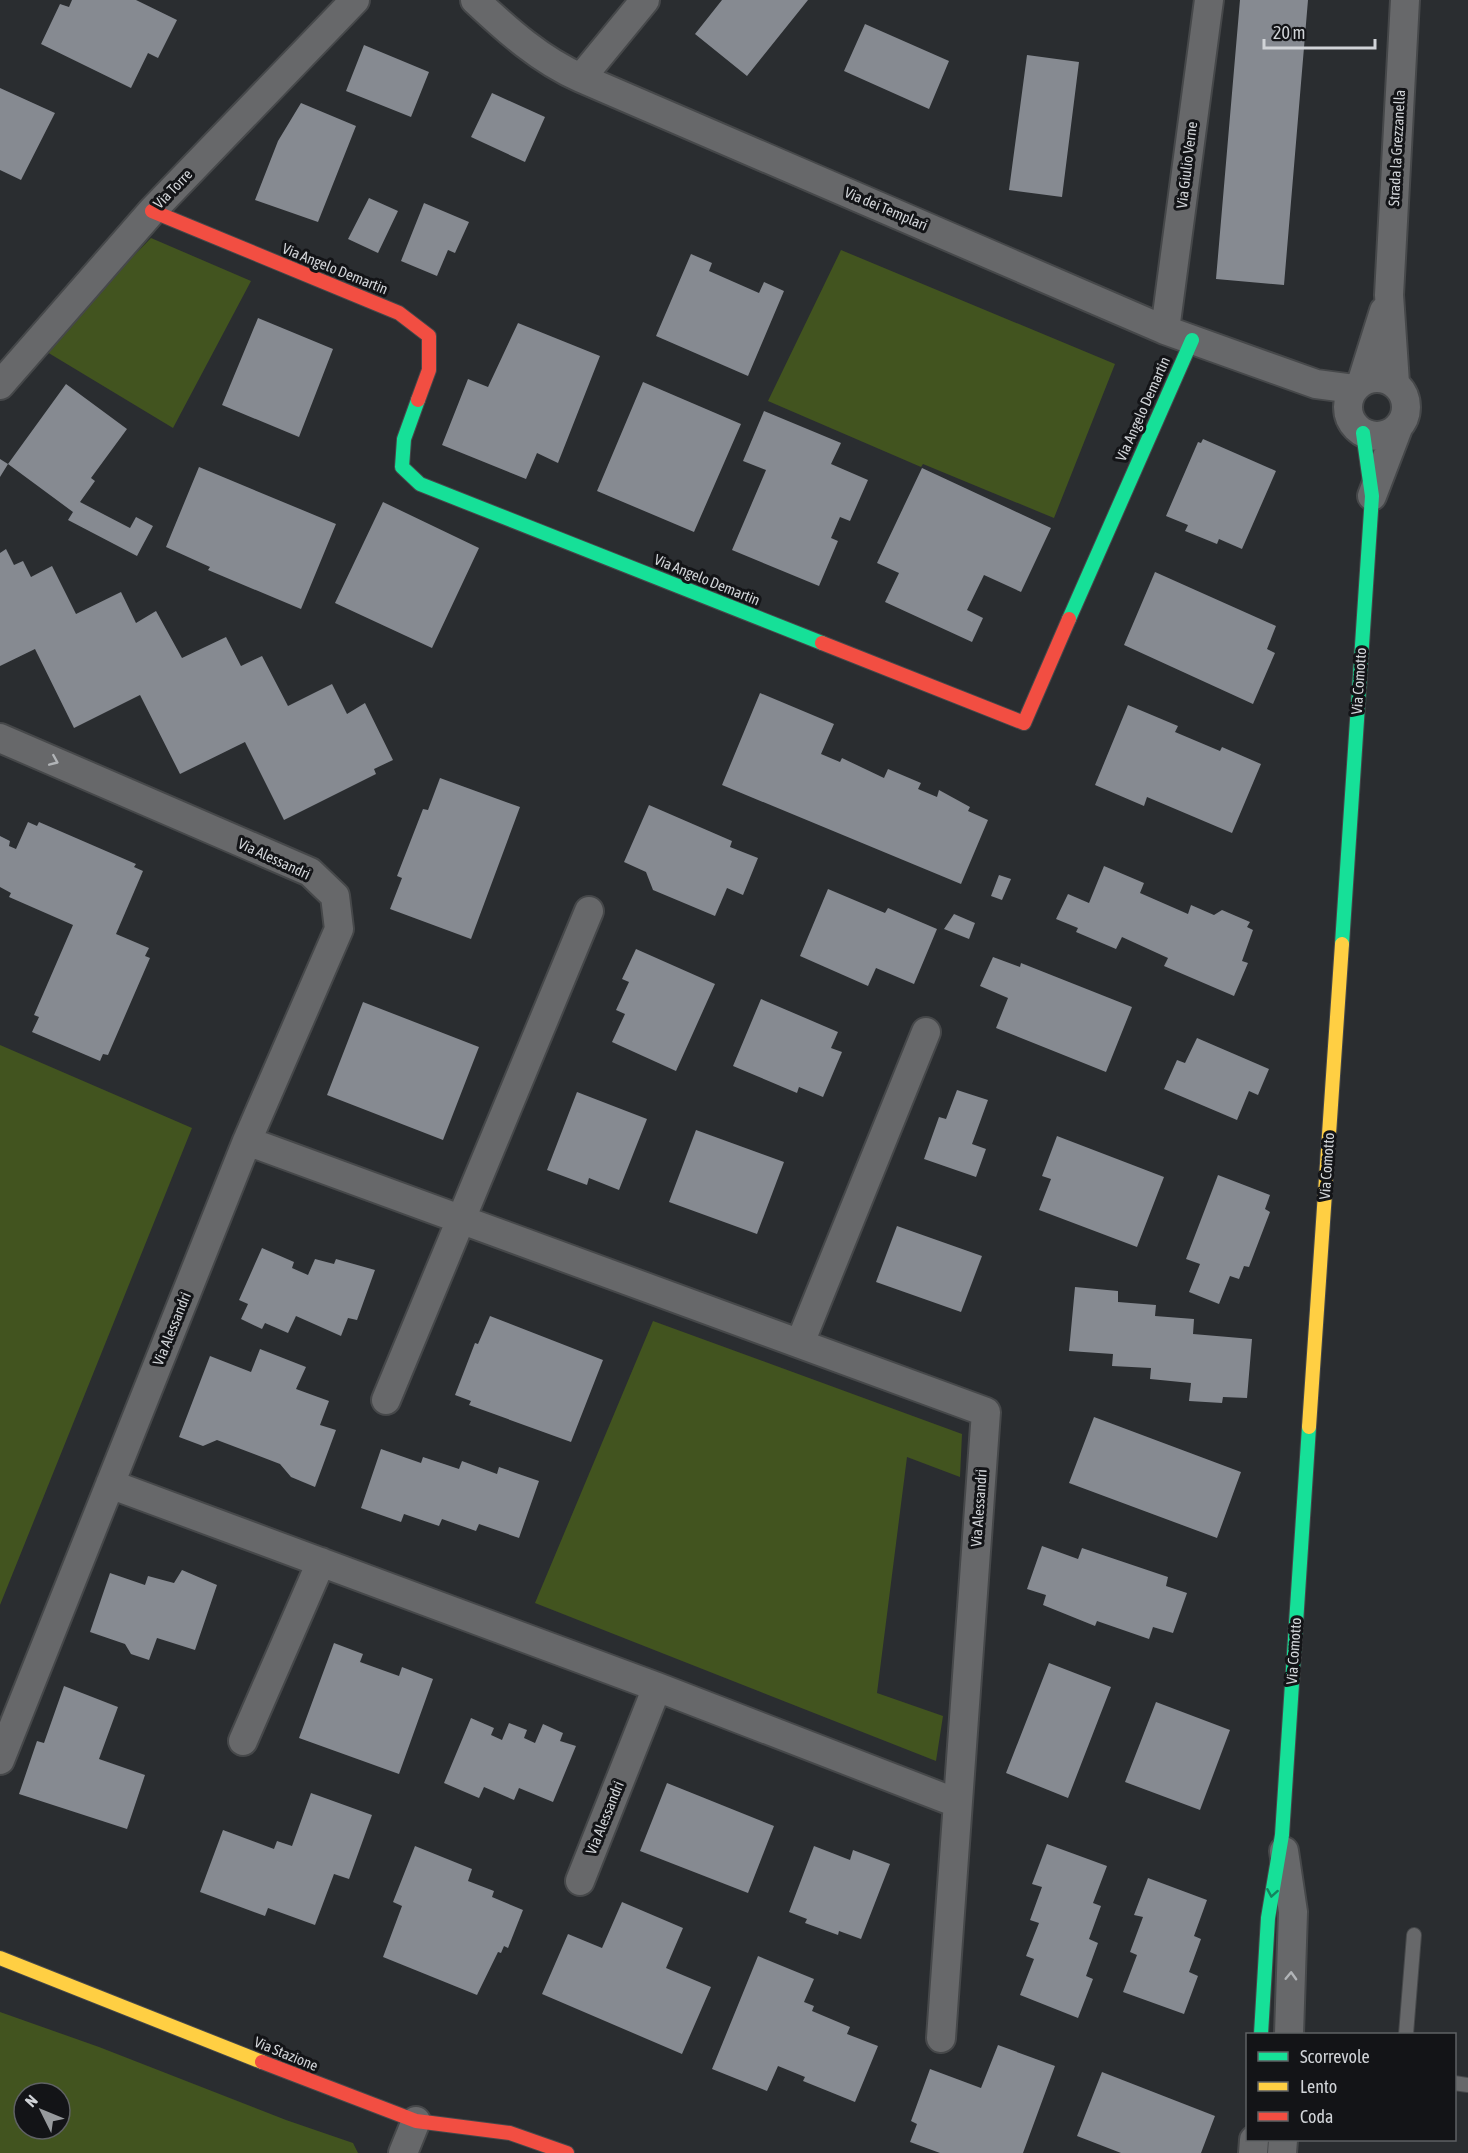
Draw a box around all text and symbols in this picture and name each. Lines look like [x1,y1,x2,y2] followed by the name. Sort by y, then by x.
[1264,12,1375,50] scale bar
[1273,22,1305,43] text: 20 m
[1385,89,1408,207] street label: Strada la Grezzanella
[1173,120,1200,209] street label: Via Giulio Verne
[150,165,196,212] street label: Via Torre
[842,183,930,234] street label: Via dei Templari
[280,240,391,298] street label: Via Angelo Demartin
[1112,354,1173,464] street label: Via Angelo Demartin
[652,551,763,609] street label: Via Angelo Demartin
[1348,647,1369,715] street label: Via Comotto
[47,754,58,766] one-way arrow
[235,834,313,883] street label: Via Alessandri
[1316,1132,1337,1200] street label: Via Comotto
[149,1290,194,1368] street label: Via Alessandri
[967,1469,990,1547] street label: Via Alessandri
[1283,1617,1304,1685] street label: Via Comotto
[582,1779,627,1857] street label: Via Alessandri
[1266,1887,1279,1897] one-way arrow
[1285,1972,1298,1981] one-way arrow
[252,2033,321,2074] street label: Via Stazione
[1246,2033,1456,2141] legend
[1300,2046,1370,2067] text: Scorrevole
[1300,2076,1337,2097] text: Lento
[12,2081,72,2141] north arrow
[21,2091,41,2110] text: N
[1300,2106,1333,2127] text: Coda

